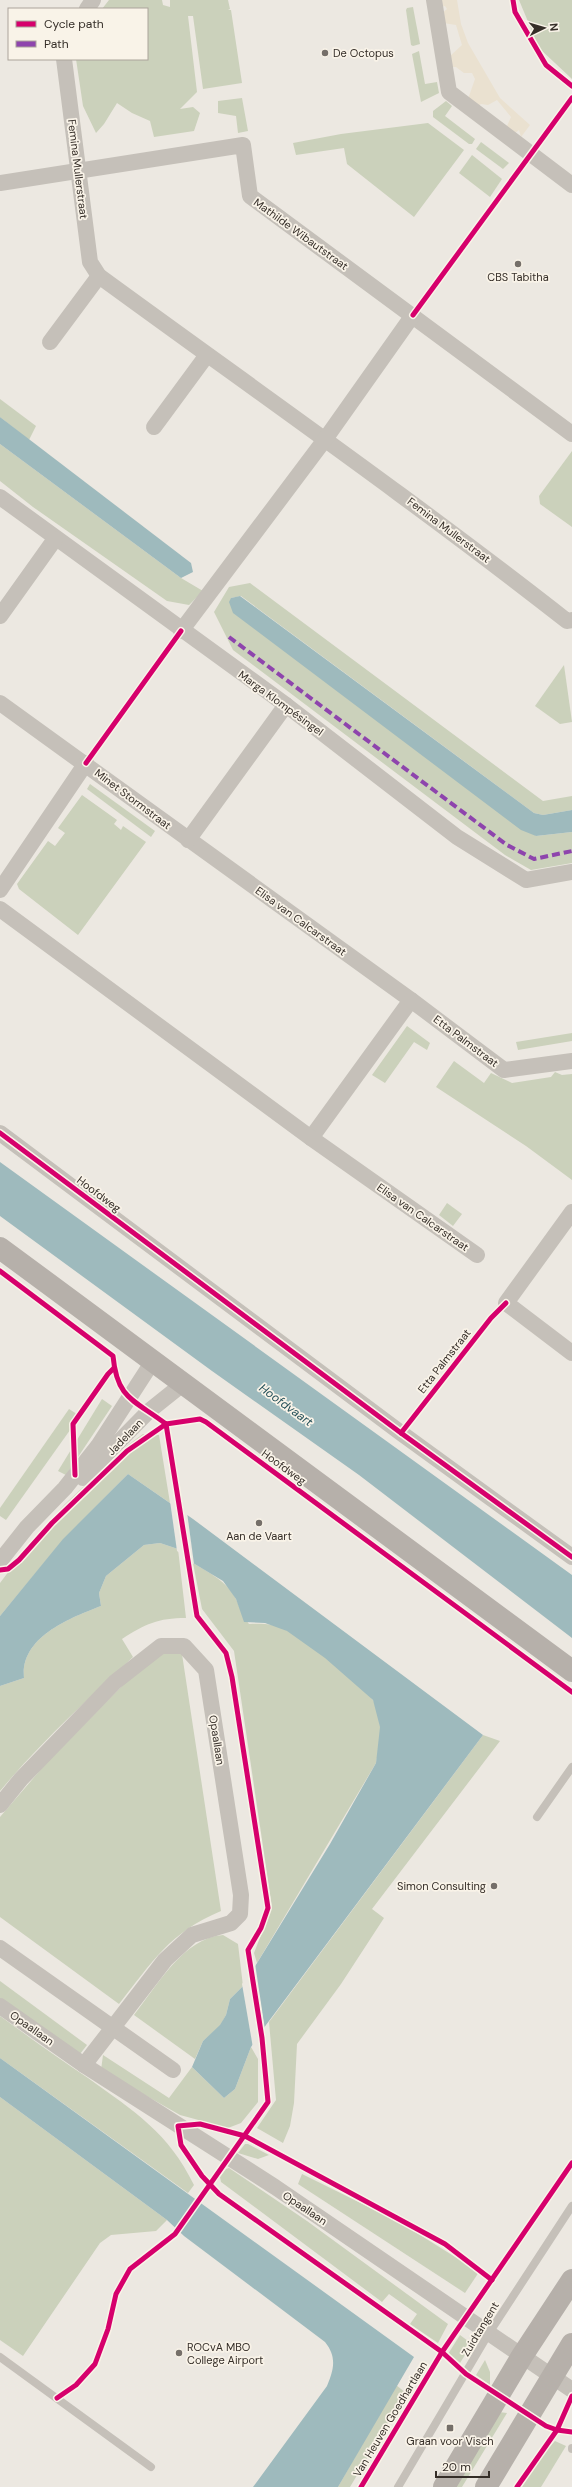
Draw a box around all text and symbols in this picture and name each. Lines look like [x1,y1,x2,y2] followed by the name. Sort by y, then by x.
[8,8,148,60] legend
[524,8,564,48] north arrow
[44,16,104,32] text: Cycle path
[547,23,561,32] text: N
[44,36,69,52] text: Path
[333,46,394,60] place label: De Octopus
[320,48,330,58] marker: De Octopus
[65,118,91,220] street label: Femina Mullerstraat
[251,195,351,273] street label: Mathilde Wibautstraat
[513,259,523,269] marker: CBS Tabitha
[487,270,549,284] place label: CBS Tabitha
[405,494,493,566] street label: Femina Mullerstraat
[236,667,326,739] street label: Marga Klompésingel
[92,766,174,832] street label: Minet Stormstraat
[253,883,349,959] street label: Elisa van Calcarstraat
[431,1012,501,1070] street label: Etta Palmstraat
[74,1173,124,1215] street label: Hoofdweg
[374,1180,472,1254] street label: Elisa van Calcarstraat
[415,1326,473,1396] street label: Etta Palmstraat
[256,1380,316,1430] water label: Hoofdvaart
[104,1416,146,1458] street label: Jadelaan
[259,1446,309,1488] street label: Hoofdweg
[254,1518,264,1528] marker: Aan de Vaart
[226,1529,292,1543] place label: Aan de Vaart
[206,1714,228,1766] street label: Opaallaan
[397,1879,486,1893] place label: Simon Consulting
[489,1881,499,1891] marker: Simon Consulting
[7,2008,57,2048] street label: Opaallaan
[280,2188,330,2228] street label: Opaallaan
[458,2299,502,2359] street label: Zuidtangent
[187,2340,263,2367] place label: ROCvA MBO College Airport
[174,2348,184,2358] marker: ROCvA MBO College Airport
[350,2359,430,2479] street label: Van Heuven Goedhartlaan
[445,2423,455,2433] marker: Graan voor Visch
[406,2434,494,2448] place label: Graan voor Visch
[436,2453,489,2479] scale bar
[442,2459,471,2475] text: 20 m

